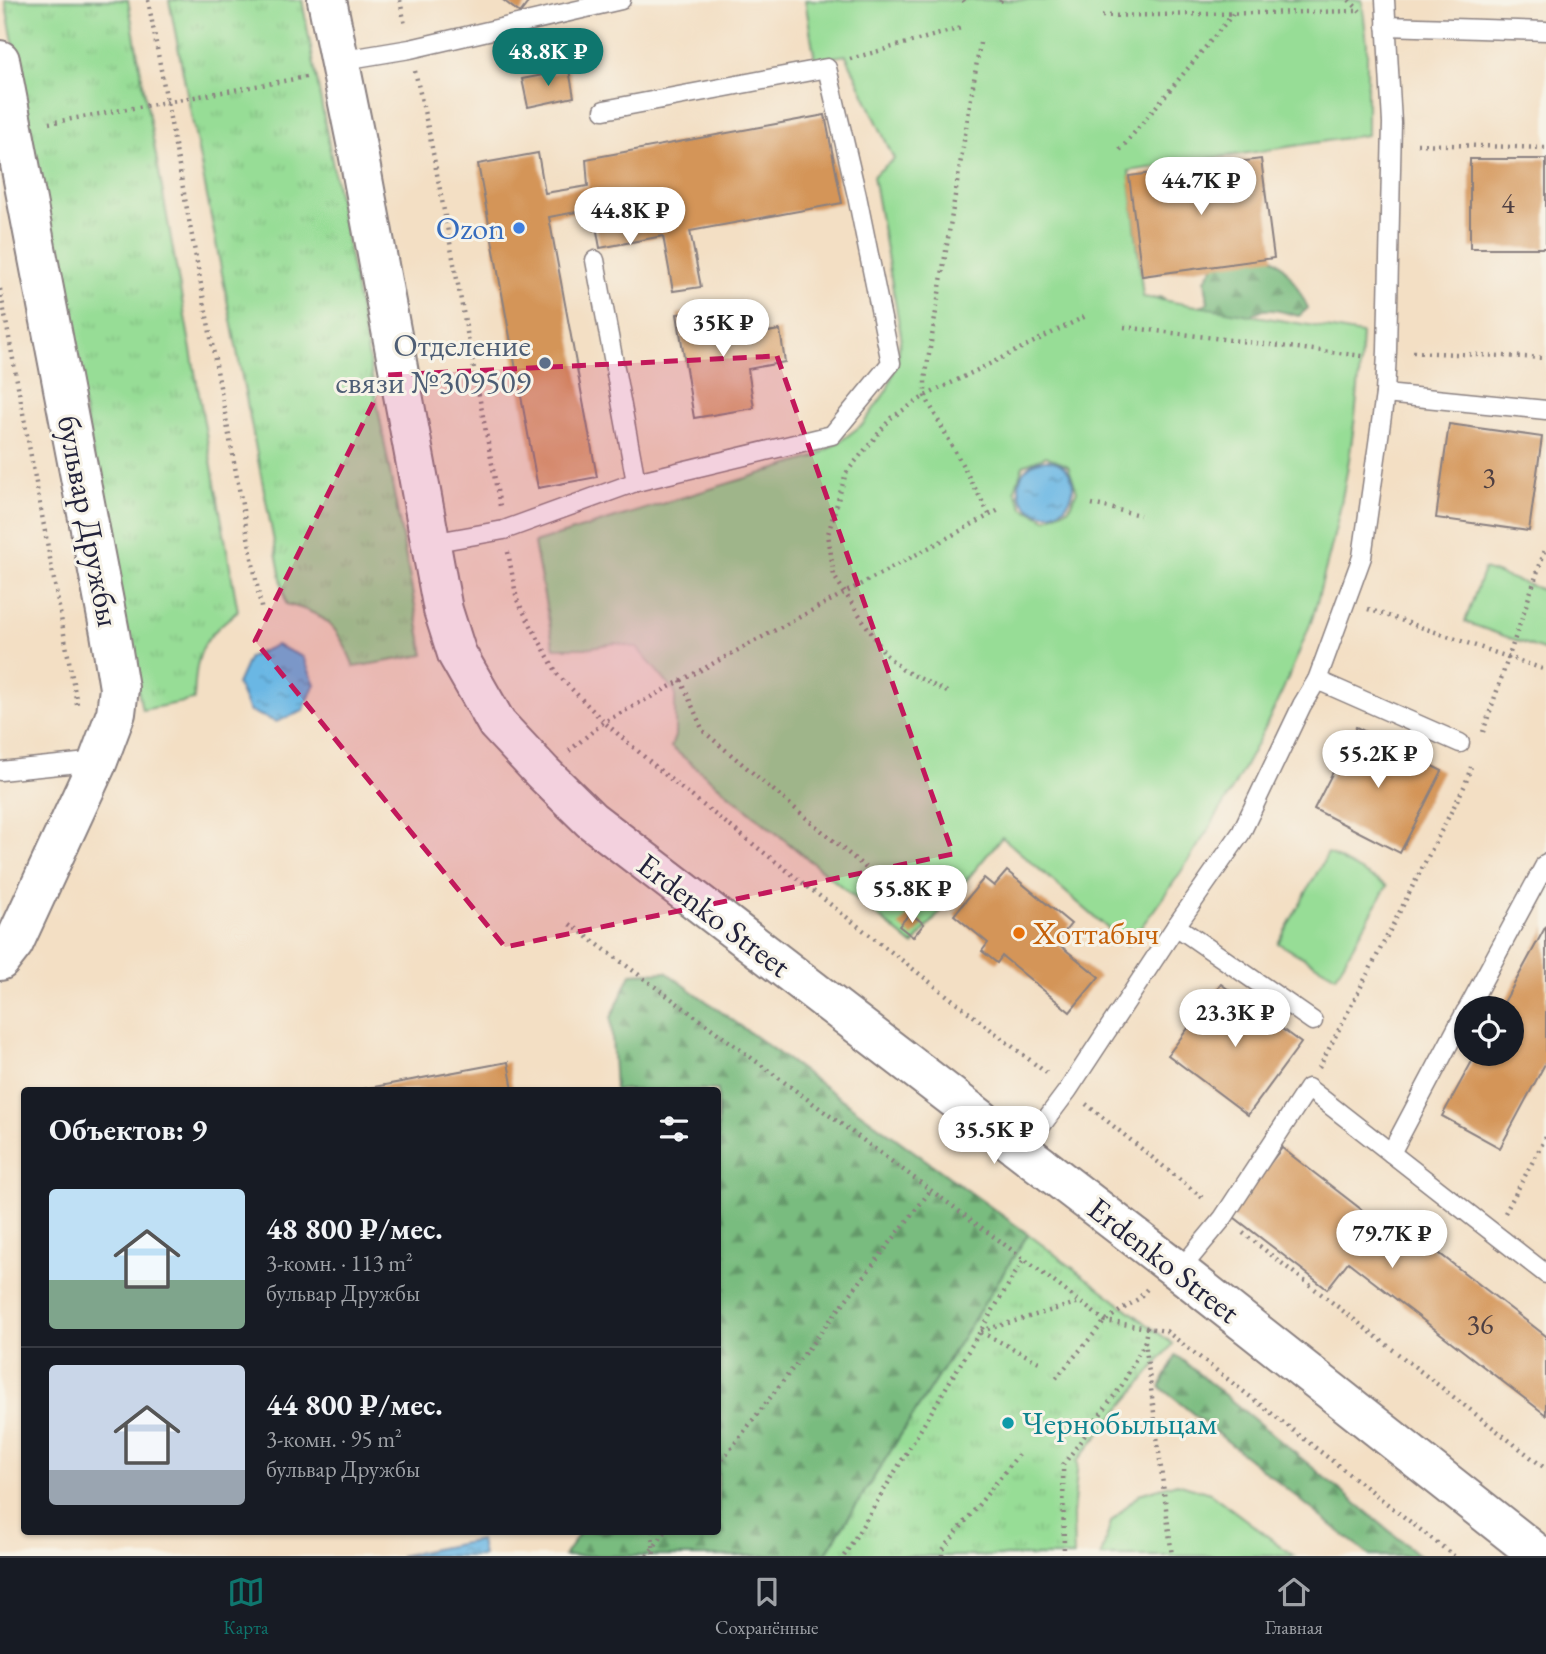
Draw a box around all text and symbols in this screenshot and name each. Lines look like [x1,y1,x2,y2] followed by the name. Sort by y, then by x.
[483,28,613,88] pin: 48.8K ₽
[508,36,588,66] text: 48.8K ₽
[1136,158,1266,217] pin: 44.7K ₽
[1161,165,1241,195] text: 44.7K ₽
[1501,185,1515,221] house number: 4
[565,188,695,247] pin: 44.8K ₽
[590,195,670,225] text: 44.8K ₽
[436,207,505,249] place label: Ozon
[511,220,527,236] marker: Ozon
[674,300,772,359] pin: 35K ₽
[692,307,754,337] text: 35K ₽
[335,324,531,403] place label: Отделение связи №309509
[537,355,553,371] marker: Отделение связи №309509
[48,412,130,630] street label: бульвар Дружбы
[1482,459,1496,495] house number: 3
[1313,730,1443,790] pin: 55.2K ₽
[1338,738,1418,768] text: 55.2K ₽
[629,844,799,986] street label: Erdenko Street
[847,866,977,925] pin: 55.8K ₽
[872,873,952,903] text: 55.8K ₽
[1032,912,1159,954] place label: Хоттабыч
[1011,925,1027,941] marker: Хоттабыч
[1170,990,1300,1049] pin: 23.3K ₽
[1454,996,1524,1066] map controls
[1454,996,1524,1066] button: locate
[1195,997,1275,1027] text: 23.3K ₽
[929,1106,1059,1166] pin: 35.5K ₽
[49,1110,207,1149] text: Объектов: 9
[655,1110,693,1148] icon: filters
[954,1114,1034,1144] text: 35.5K ₽
[1079,1187,1249,1333] street label: Erdenko Street
[266,1209,443,1248] text: 48 800 ₽/мес.
[1327,1210,1457,1270] pin: 79.7K ₽
[105,1217,189,1301] icon: home
[1352,1218,1432,1248] text: 79.7K ₽
[266,1248,413,1278] text: 3-комн. · 113 m²
[266,1278,420,1308] text: бульвар Дружбы
[1467,1306,1493,1342] house number: 36
[266,1385,443,1424] text: 44 800 ₽/мес.
[105,1393,189,1477] icon: home
[1022,1402,1217,1444] place label: Чернобыльцам
[1000,1415,1016,1431] marker: Чернобыльцам
[266,1424,402,1454] text: 3-комн. · 95 m²
[266,1454,420,1484] text: бульвар Дружбы
[223,1573,269,1640] tab: Карта
[715,1573,819,1640] tab: Сохранённые
[1265,1573,1323,1640] tab: Главная

